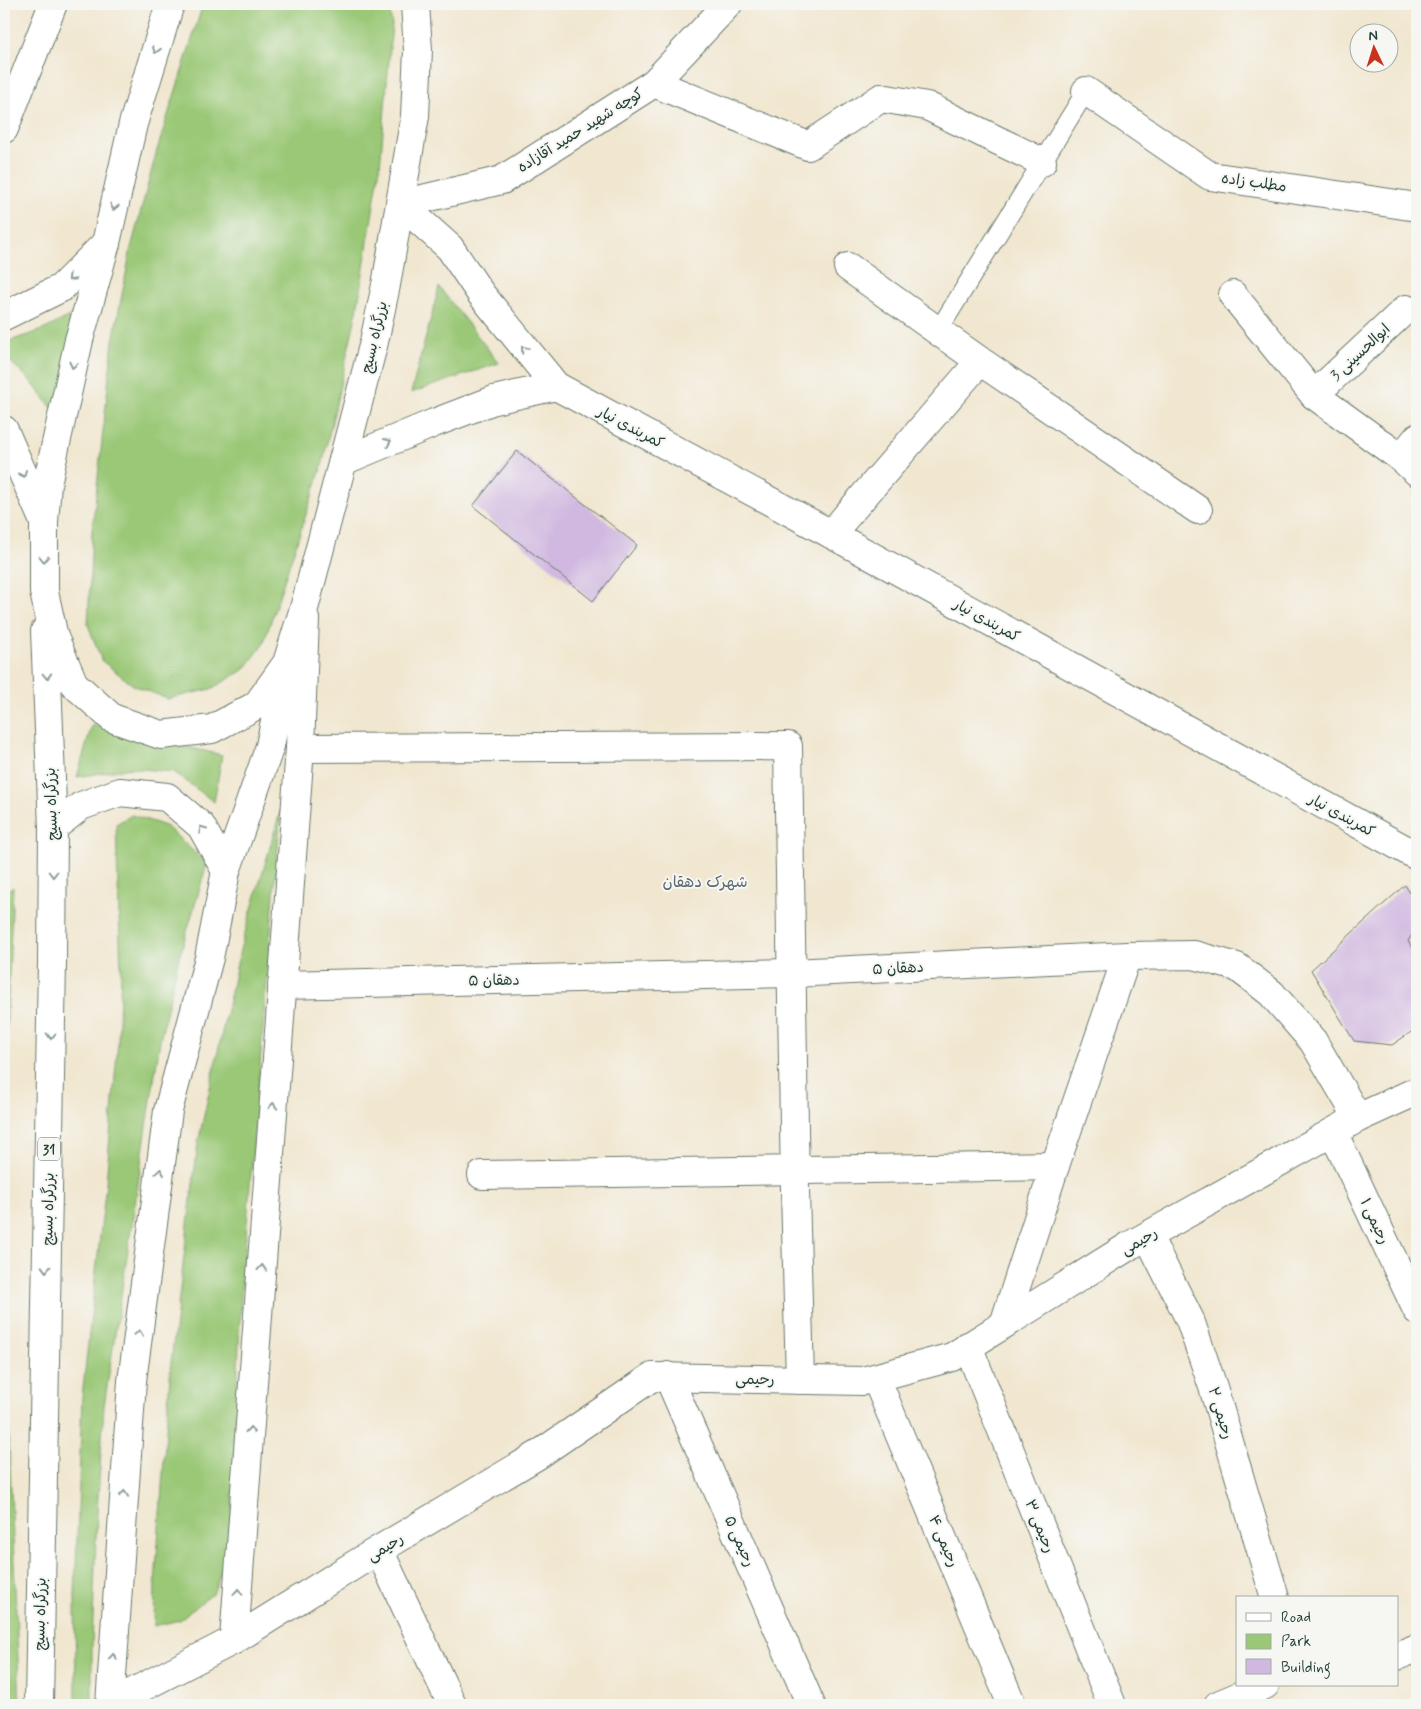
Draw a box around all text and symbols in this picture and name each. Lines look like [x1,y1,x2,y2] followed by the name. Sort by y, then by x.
[1348,22,1398,72] north arrow
[1368,27,1378,45] text: N
[151,46,161,54] one-way arrow
[514,84,647,178] street label: کوچه شهید حمید آقازاده
[1220,169,1288,197] street label: مطلب زاده
[109,203,120,212] one-way arrow
[68,272,77,281] one-way arrow
[357,299,393,375] street label: بزرگراه بسیج
[1326,320,1395,386] street label: ابوالحسینی 3
[522,346,530,355] one-way arrow
[68,360,79,369] one-way arrow
[593,402,667,454] street label: کمربندی نیار
[383,438,392,449] one-way arrow
[17,469,28,478] one-way arrow
[39,556,49,563] one-way arrow
[949,594,1023,647] street label: کمربندی نیار
[42,672,53,680] one-way arrow
[41,767,63,841] street label: بزرگراه بسیج
[1304,789,1378,842] street label: کمربندی نیار
[198,825,207,834] one-way arrow
[47,870,58,878] one-way arrow
[662,872,748,893] district label: شهرک دهقان
[872,958,924,980] street label: دهقان ۵
[468,971,520,991] street label: دهقان ۵
[46,1032,56,1040] one-way arrow
[268,1101,279,1109] one-way arrow
[38,1138,60,1160] road number: 31
[154,1167,165,1175] one-way arrow
[38,1172,60,1246] street label: بزرگراه بسیج
[1355,1195,1393,1248] street label: رحیمی ۱
[1117,1223,1162,1260] street label: رحیمی
[256,1263,267,1271] one-way arrow
[41,1265,52,1273] one-way arrow
[133,1328,143,1337] one-way arrow
[735,1370,775,1390] street label: رحیمی
[1203,1385,1237,1442] street label: رحیمی ۲
[244,1426,255,1434] one-way arrow
[119,1490,130,1498] one-way arrow
[1019,1497,1059,1556] street label: رحیمی ۳
[923,1512,963,1570] street label: رحیمی ۴
[719,1513,759,1570] street label: رحیمی ۵
[363,1529,408,1567] street label: رحیمی
[30,1577,52,1651] street label: بزرگراه بسیج
[232,1588,243,1596] one-way arrow
[1236,1596,1398,1686] legend
[1281,1608,1311,1628] text: Road
[1281,1632,1311,1652] text: Park
[108,1652,119,1660] one-way arrow
[1281,1658,1331,1679] text: Building

